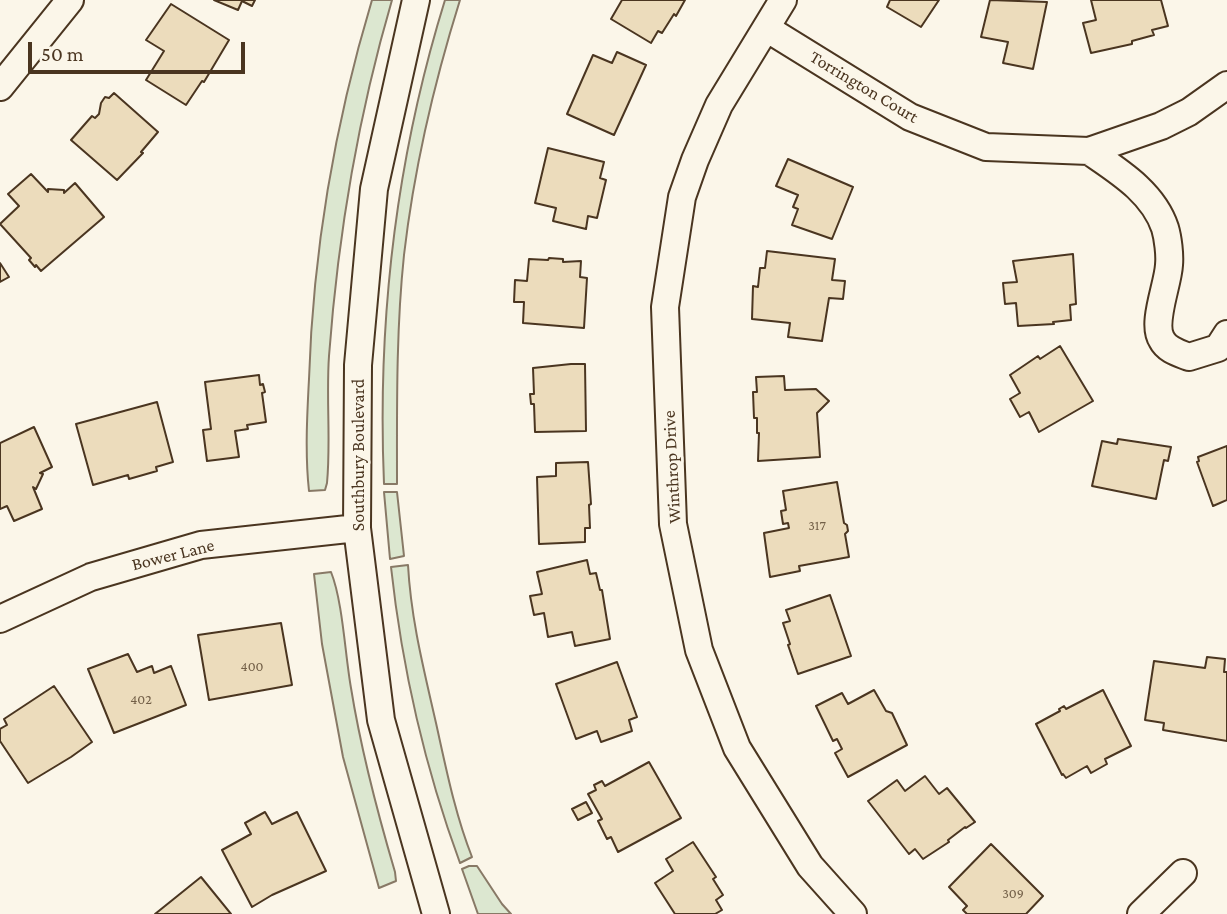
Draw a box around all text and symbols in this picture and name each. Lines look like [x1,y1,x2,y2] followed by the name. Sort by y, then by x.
[32,28,248,72] scale bar
[41,42,84,66] text: 50 m
[806,46,922,128] street label: Torrington Court
[347,379,369,531] street label: Southbury Boulevard
[658,410,686,524] street label: Winthrop Drive
[808,518,826,534] house number: 317
[129,534,217,576] street label: Bower Lane
[241,659,263,675] house number: 400
[130,692,152,708] house number: 402
[1002,886,1024,902] house number: 309

